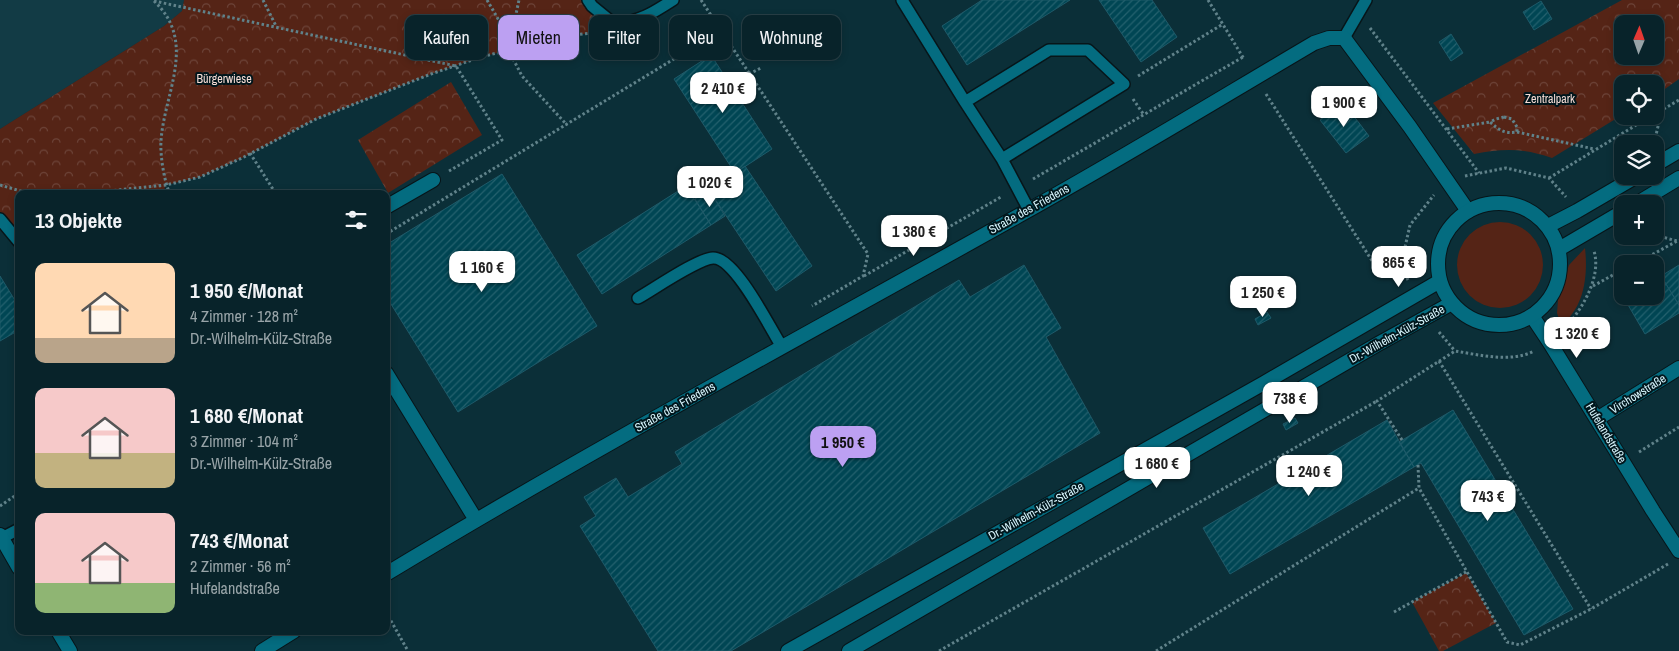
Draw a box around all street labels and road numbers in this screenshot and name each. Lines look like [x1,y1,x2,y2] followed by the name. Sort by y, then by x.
[986,180,1072,238] street label: Straße des Friedens
[1347,301,1447,367] street label: Dr.-Wilhelm-Külz-Straße
[1607,370,1669,418] street label: Virchowstraße
[632,378,718,436] street label: Straße des Friedens
[1582,400,1630,466] street label: Hufelandstraße
[986,478,1086,544] street label: Dr.-Wilhelm-Külz-Straße

